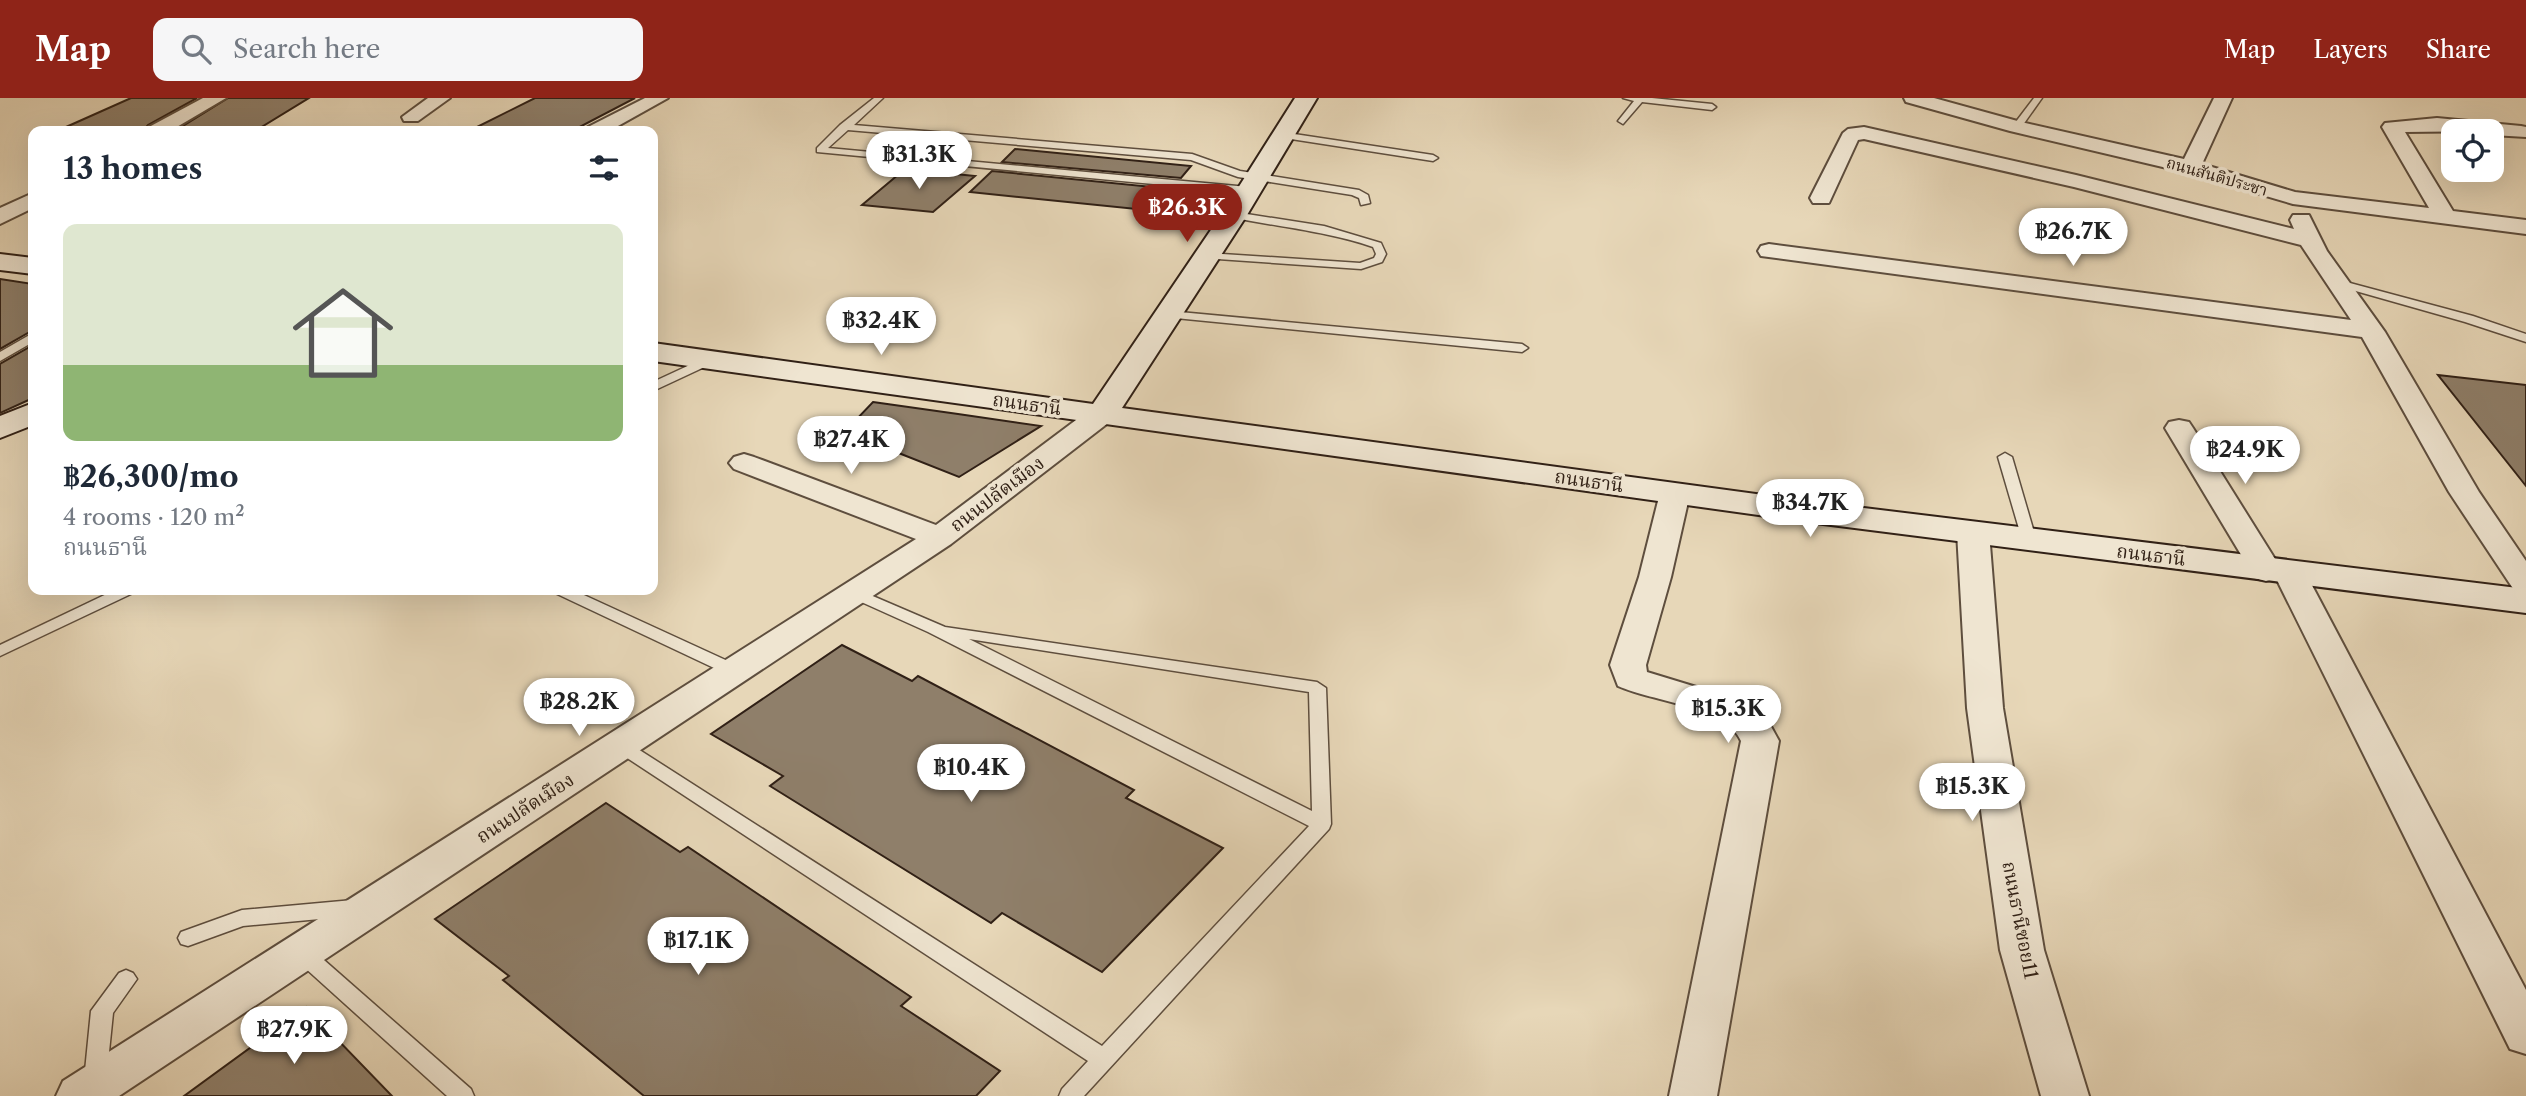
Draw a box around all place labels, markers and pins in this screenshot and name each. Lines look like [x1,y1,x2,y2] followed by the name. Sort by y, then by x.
[862,132,976,191] pin: ฿31.3K
[1130,184,1244,244] pin: ฿26.3K
[2016,208,2130,268] pin: ฿26.7K
[824,298,938,357] pin: ฿32.4K
[794,416,908,476] pin: ฿27.4K
[2188,426,2302,486] pin: ฿24.9K
[1753,480,1867,539] pin: ฿34.7K
[522,678,636,738] pin: ฿28.2K
[1671,686,1785,745] pin: ฿15.3K
[914,744,1028,804] pin: ฿10.4K
[1915,764,2029,823] pin: ฿15.3K
[641,918,755,977] pin: ฿17.1K
[237,1006,351,1066] pin: ฿27.9K

